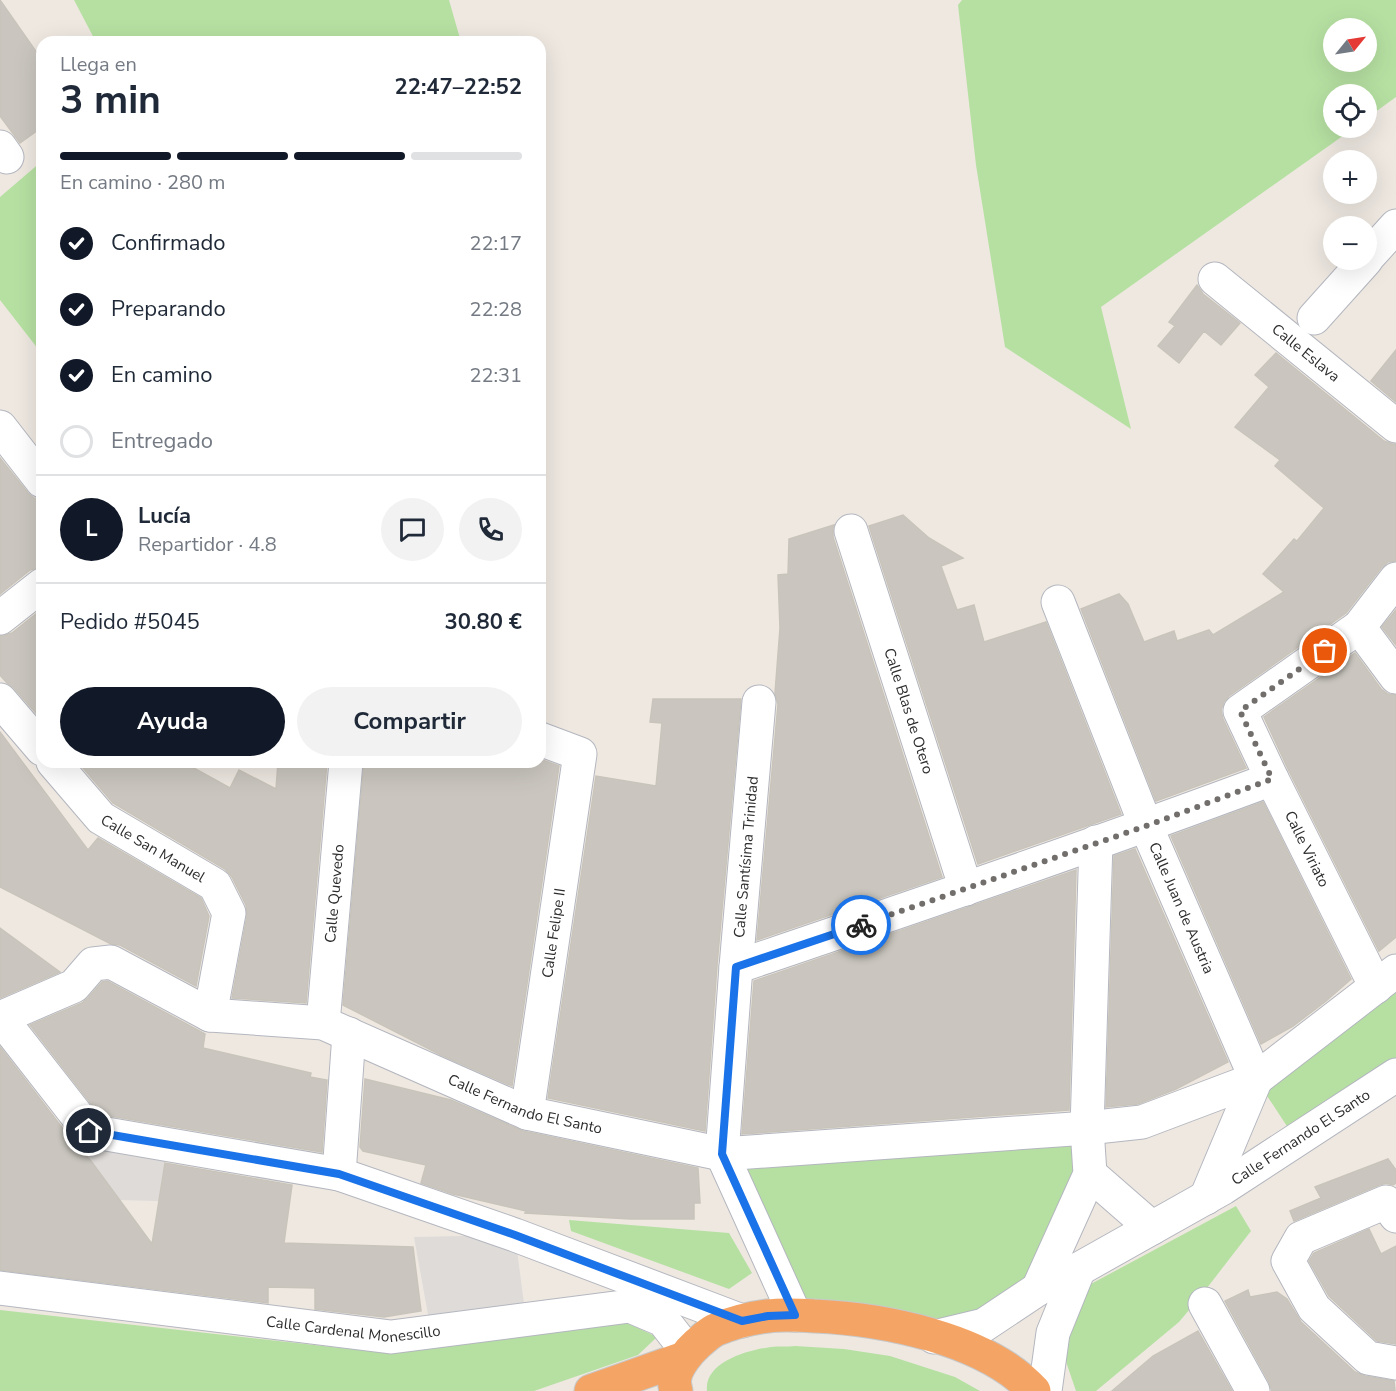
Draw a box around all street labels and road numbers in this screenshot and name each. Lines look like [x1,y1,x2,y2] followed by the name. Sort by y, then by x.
[1268,319,1344,386] street label: Calle Eslava
[879,646,938,776] street label: Calle Blas de Otero
[729,775,763,939] street label: Calle Santísima Trinidad
[1280,808,1334,890] street label: Calle Viriato
[97,810,209,887] street label: Calle San Manuel
[1144,839,1219,977] street label: Calle Juan de Austria
[320,843,349,944] street label: Calle Quevedo
[537,887,570,979] street label: Calle Felipe II
[445,1069,604,1139] street label: Calle Fernando El Santo
[1227,1085,1374,1190] street label: Calle Fernando El Santo
[265,1311,442,1347] street label: Calle Cardenal Monescillo

